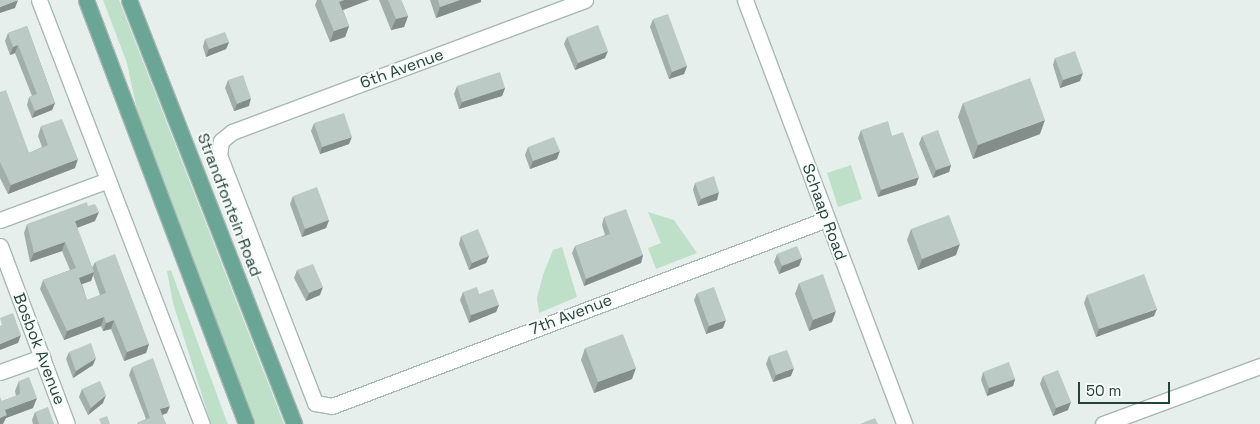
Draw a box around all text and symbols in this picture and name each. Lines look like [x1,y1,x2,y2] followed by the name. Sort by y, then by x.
[358,45,446,93] street label: 6th Avenue
[193,131,265,279] street label: Strandfontein Road
[798,161,850,263] street label: Schaap Road
[9,290,69,408] street label: Bosbok Avenue
[527,290,615,340] street label: 7th Avenue
[1080,372,1172,404] scale bar
[1086,381,1121,400] text: 50 m

